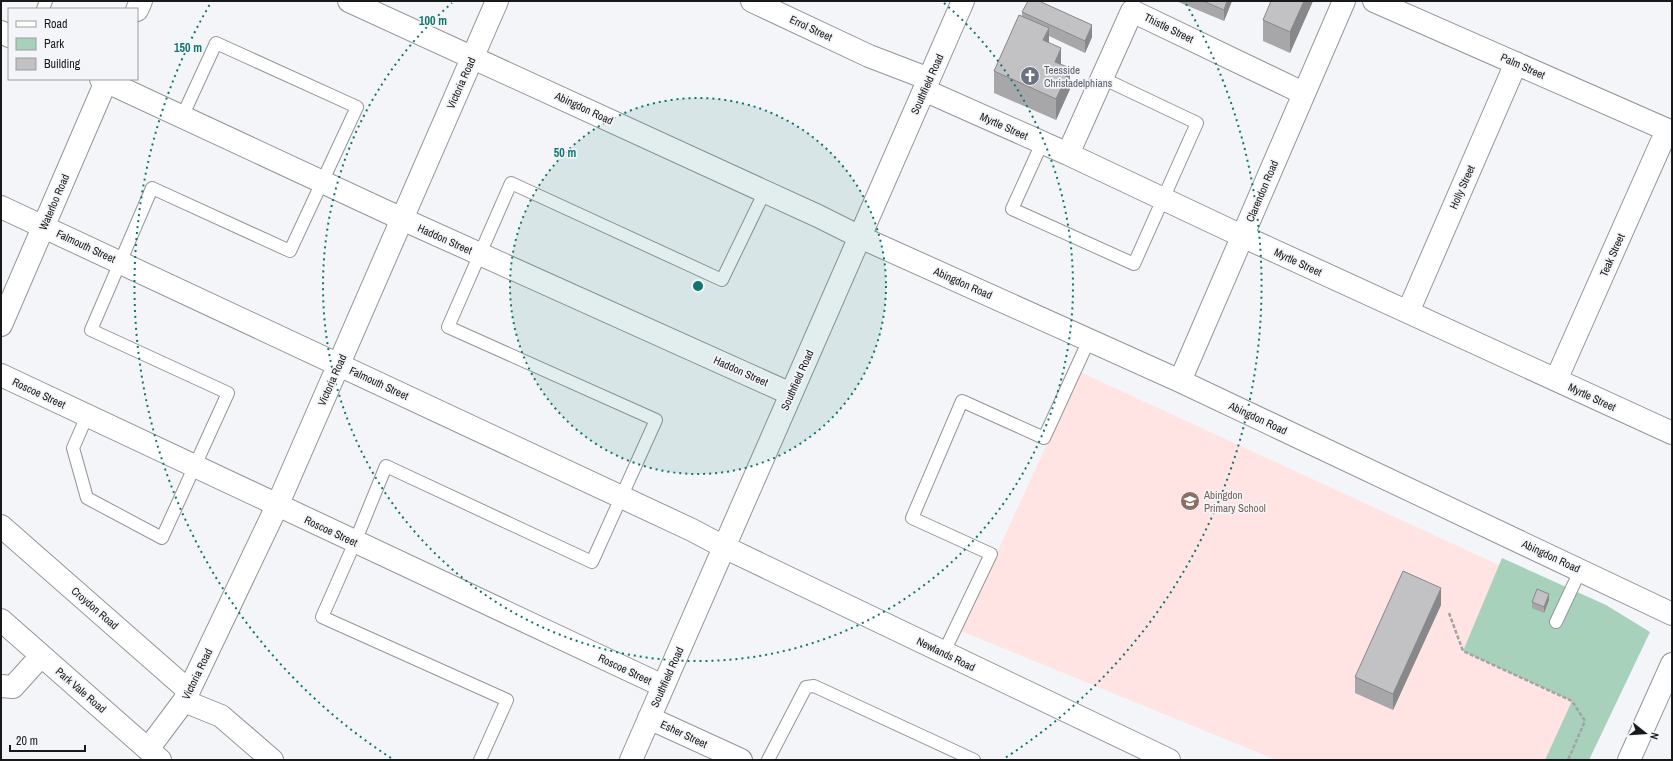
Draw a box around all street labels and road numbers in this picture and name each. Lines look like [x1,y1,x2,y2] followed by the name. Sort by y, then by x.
[1142,10,1197,46] street label: Thistle Street
[787,12,835,44] street label: Errol Street
[1499,50,1548,82] street label: Palm Street
[907,52,947,116] street label: Southfield Road
[443,55,479,111] street label: Victoria Road
[552,88,615,128] street label: Abingdon Road
[978,109,1031,143] street label: Myrtle Street
[1243,158,1281,224] street label: Clarendon Road
[1446,162,1478,211] street label: Holly Street
[36,172,72,232] street label: Waterloo Road
[416,221,475,257] street label: Haddon Street
[54,226,118,266] street label: Falmouth Street
[1596,231,1628,279] street label: Teak Street
[1272,245,1325,279] street label: Myrtle Street
[931,263,994,302] street label: Abingdon Road
[777,348,817,412] street label: Southfield Road
[314,352,350,408] street label: Victoria Road
[712,353,771,389] street label: Haddon Street
[347,363,411,403] street label: Falmouth Street
[10,375,68,412] street label: Roscoe Street
[1566,380,1619,414] street label: Myrtle Street
[1226,398,1289,438] street label: Abingdon Road
[302,513,360,550] street label: Roscoe Street
[1519,536,1582,576] street label: Abingdon Road
[68,584,122,632] street label: Croydon Road
[914,634,978,674] street label: Newlands Road
[647,645,687,709] street label: Southfield Road
[179,646,215,702] street label: Victoria Road
[596,651,654,688] street label: Roscoe Street
[53,664,109,716] street label: Park Vale Road
[658,717,710,751] street label: Esher Street

